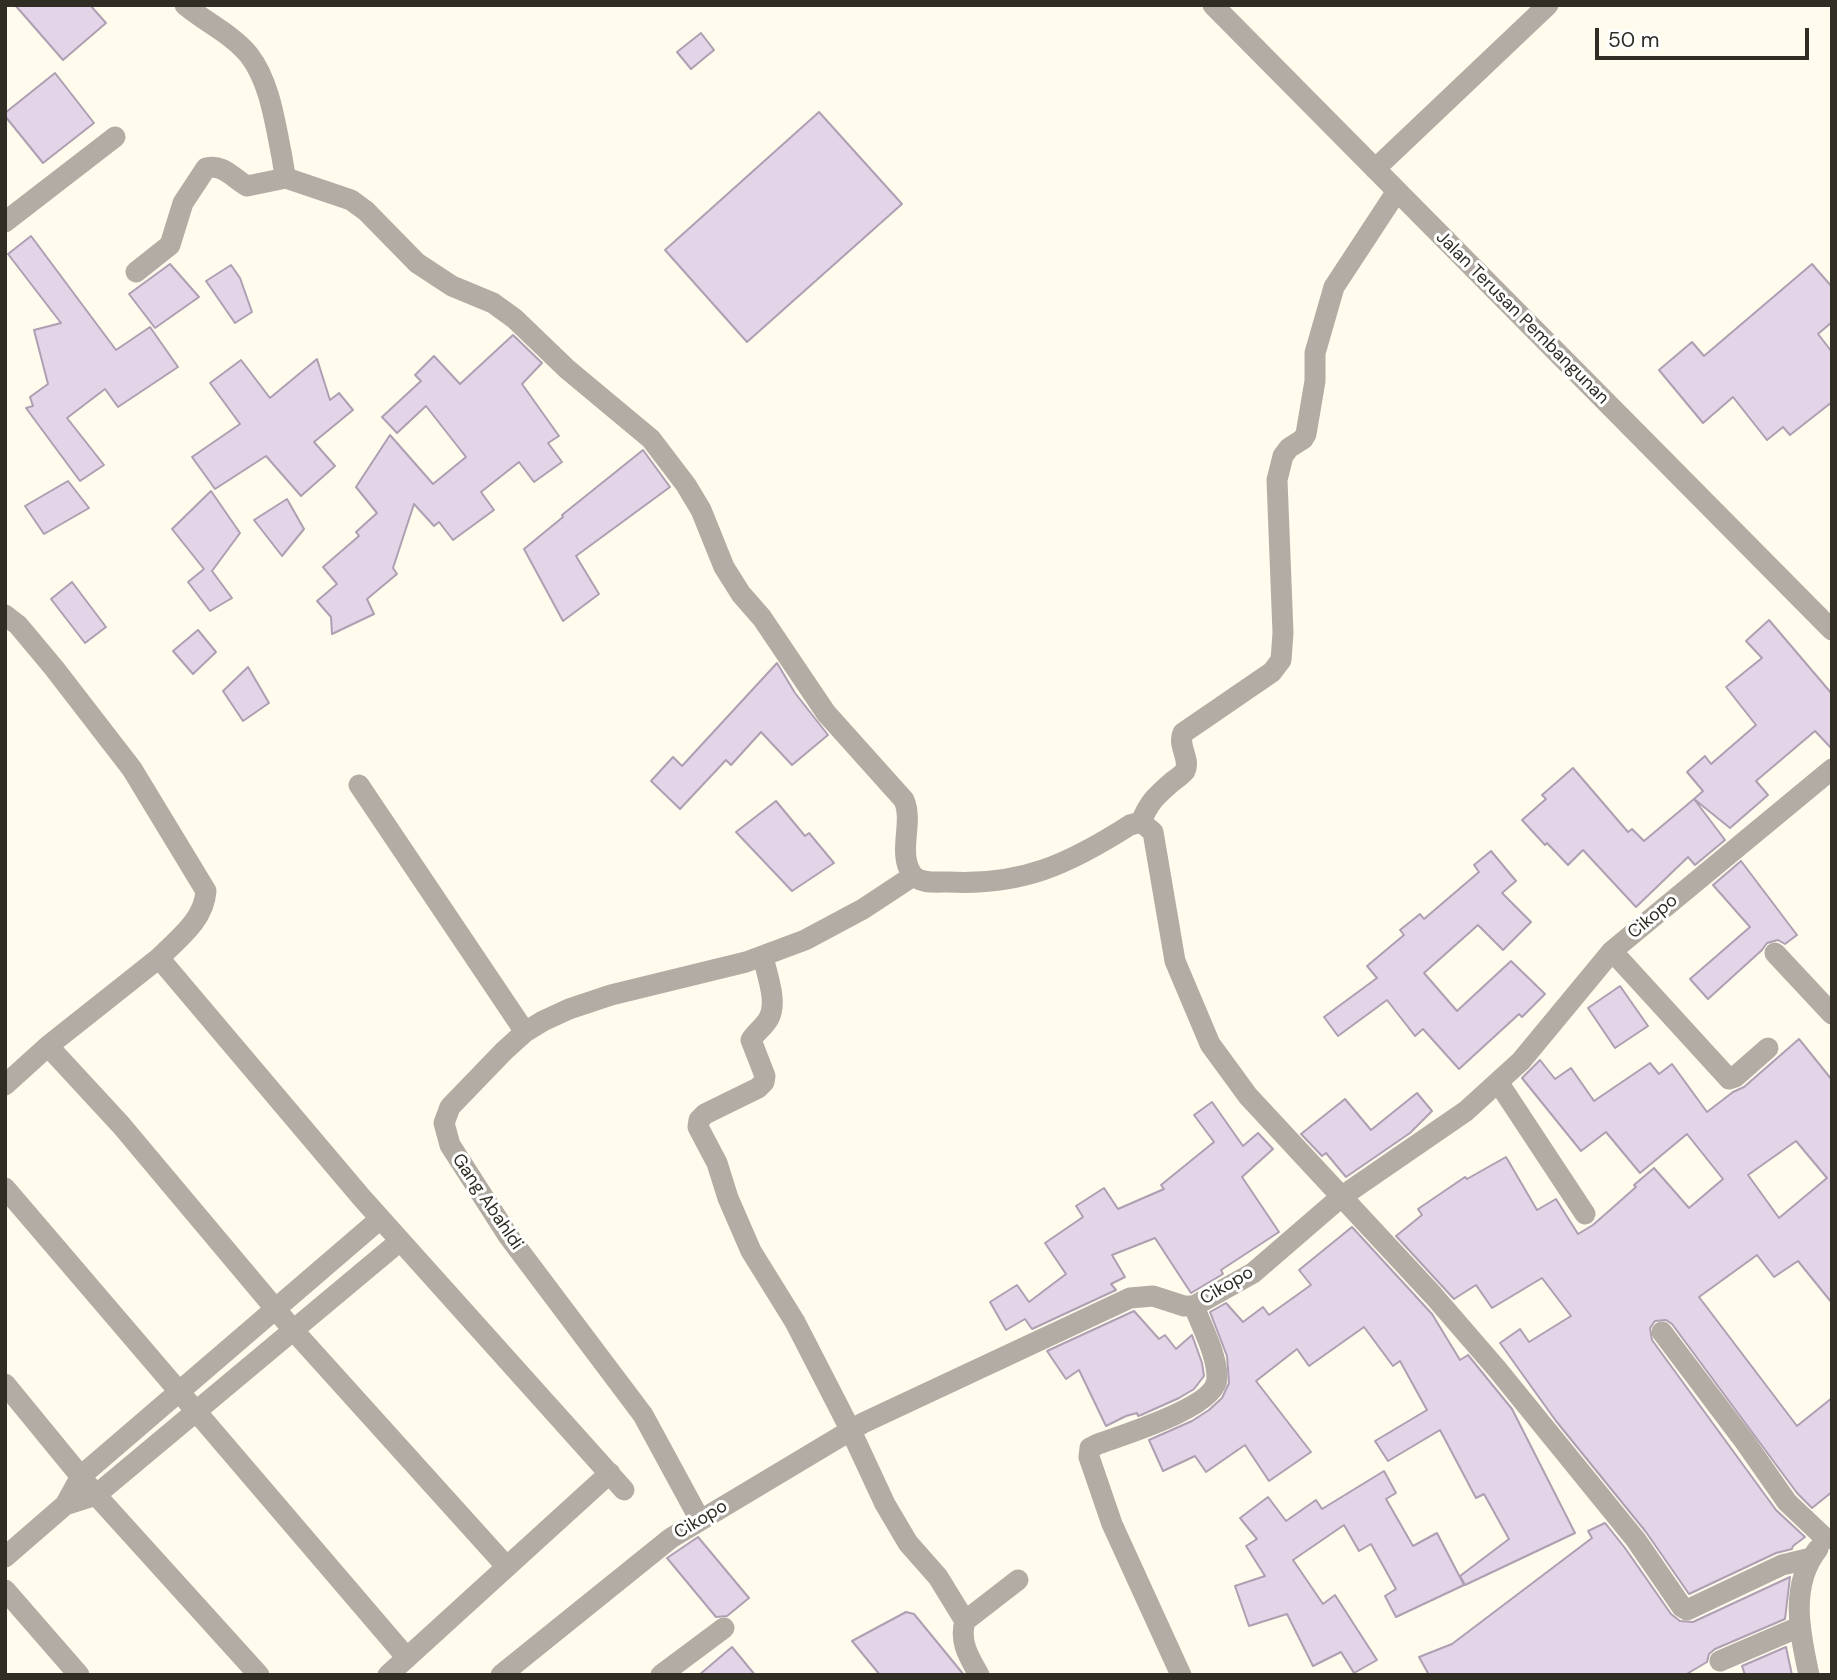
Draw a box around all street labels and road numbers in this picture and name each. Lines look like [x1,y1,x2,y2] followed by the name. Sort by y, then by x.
[1431,227,1613,409] street label: Jalan Terusan Pembangunan
[1624,890,1682,944] street label: Cikopo
[447,1150,527,1254] street label: Gang Abahldi
[1196,1262,1258,1310] street label: Cikopo
[670,1496,732,1544] street label: Cikopo

